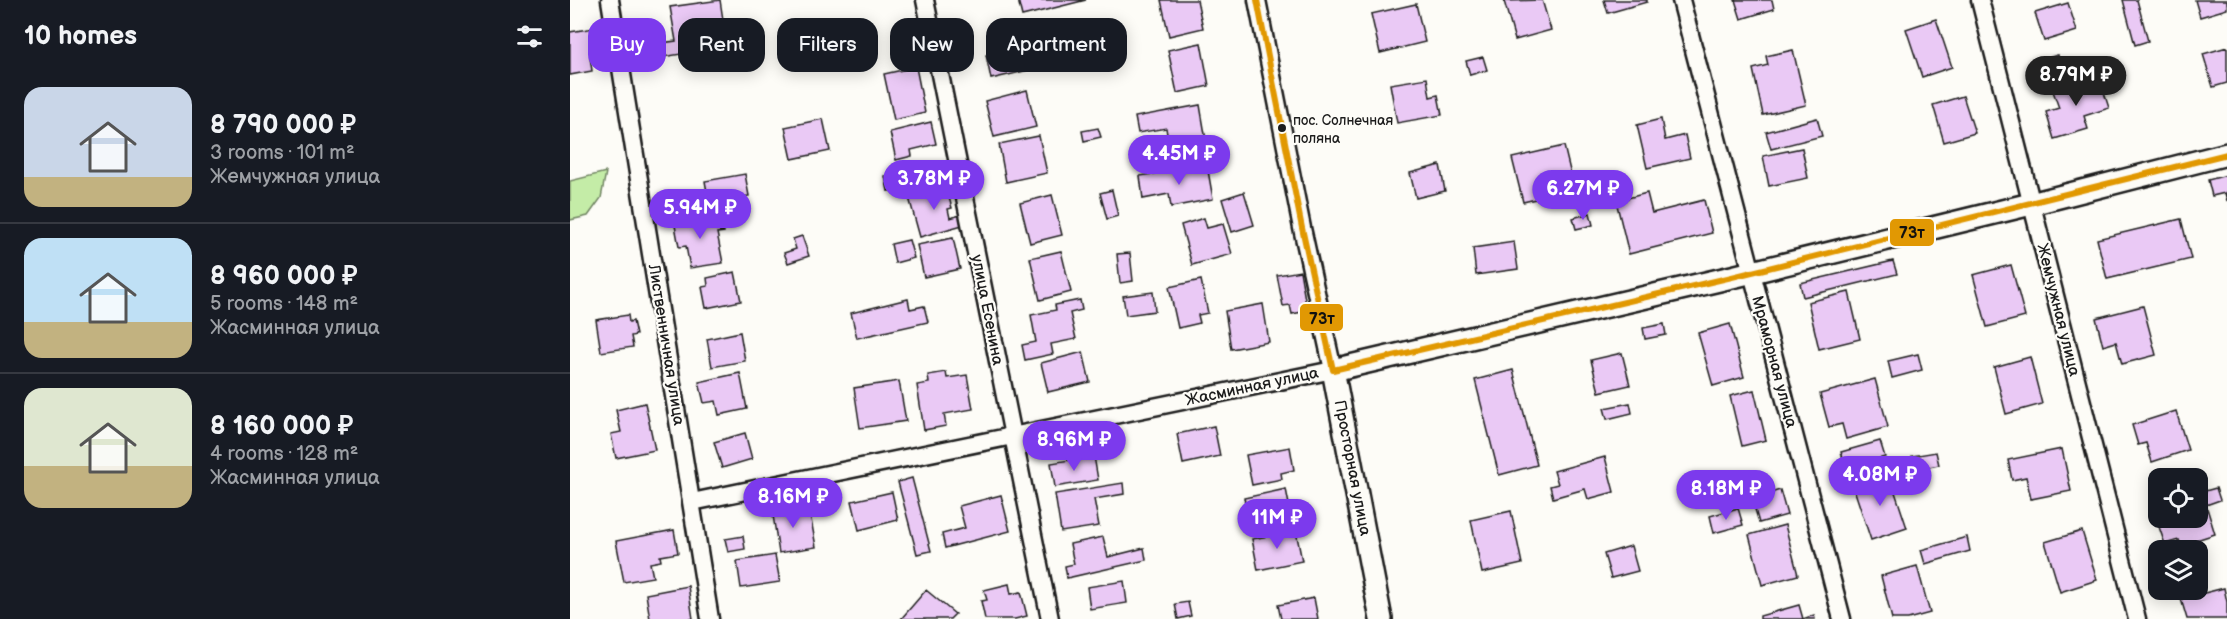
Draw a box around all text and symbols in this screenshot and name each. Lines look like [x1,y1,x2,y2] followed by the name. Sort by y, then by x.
[588,18,666,72] chip: Buy
[678,18,765,72] chip: Rent
[777,18,878,72] chip: Filters
[890,18,974,72] chip: New
[986,18,1127,72] chip: Apartment
[513,20,546,53] icon: filters
[24,21,137,52] text: 10 homes
[2021,56,2131,107] pin: 8.79M ₽
[2039,63,2113,87] text: 8.79M ₽
[210,110,356,141] text: 8 790 000 ₽
[72,111,144,183] icon: home
[1293,112,1394,147] place label: пос. Солнечная поляна
[1276,122,1288,134] marker: пос. Солнечная поляна
[1124,135,1234,186] pin: 4.45M ₽
[210,141,355,165] text: 3 rooms · 101 m²
[1142,142,1216,166] text: 4.45M ₽
[879,160,989,211] pin: 3.78M ₽
[210,165,380,189] text: Жемчужная улица
[897,167,971,191] text: 3.78M ₽
[1528,170,1638,221] pin: 6.27M ₽
[1546,177,1620,201] text: 6.27M ₽
[645,189,755,240] pin: 5.94M ₽
[663,196,737,220] text: 5.94M ₽
[1889,218,1935,247] line badge: 73т
[1899,224,1925,243] text: 73т
[2032,242,2084,379] street label: Жемчужная улица
[967,253,1007,367] street label: улица Есенина
[210,261,358,292] text: 8 960 000 ₽
[72,262,144,334] icon: home
[644,262,688,428] street label: Лиственничная улица
[210,292,358,316] text: 5 rooms · 148 m²
[1747,294,1801,431] street label: Мраморная улица
[1299,303,1344,332] line badge: 73т
[1309,310,1335,329] text: 73т
[210,316,380,340] text: Жасминная улица
[1184,363,1321,410] street label: Жасминная улица
[1330,399,1375,538] street label: Просторная улица
[210,411,353,442] text: 8 160 000 ₽
[72,412,144,484] icon: home
[1019,421,1129,472] pin: 8.96M ₽
[1037,428,1111,452] text: 8.96M ₽
[210,442,358,466] text: 4 rooms · 128 m²
[1825,456,1935,507] pin: 4.08M ₽
[1843,463,1917,487] text: 4.08M ₽
[210,466,380,490] text: Жасминная улица
[2148,468,2208,600] map controls
[2148,468,2208,528] button: locate
[1671,470,1781,521] pin: 8.18M ₽
[1690,477,1762,501] text: 8.18M ₽
[738,478,848,529] pin: 8.16M ₽
[757,485,829,509] text: 8.16M ₽
[1235,499,1319,550] pin: 11M ₽
[1251,506,1303,530] text: 11M ₽
[2148,540,2208,600] button: layers

